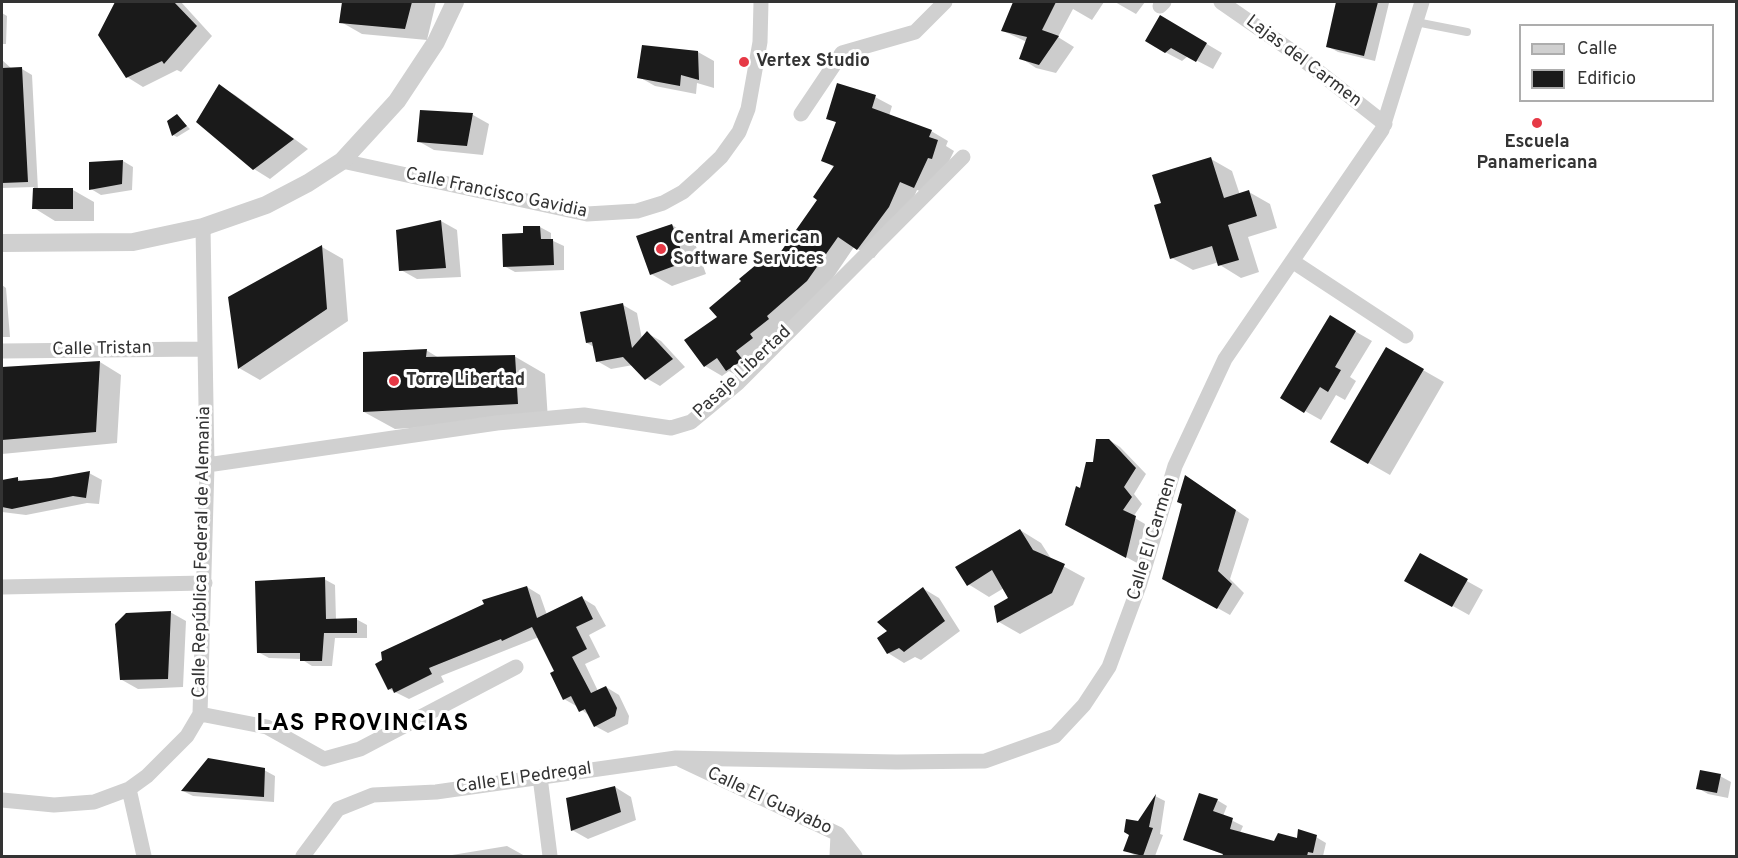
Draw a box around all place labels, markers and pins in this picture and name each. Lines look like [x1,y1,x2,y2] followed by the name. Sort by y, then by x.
[756,51,870,73] place label: Vertex Studio
[737,55,751,69] marker: Vertex Studio
[1530,116,1544,130] marker: Escuela Panamericana
[1477,132,1597,174] place label: Escuela Panamericana
[673,228,824,270] place label: Central American Software Services
[654,242,668,256] marker: Central American Software Services
[406,370,525,392] place label: Torre Libertad
[387,374,401,388] marker: Torre Libertad

